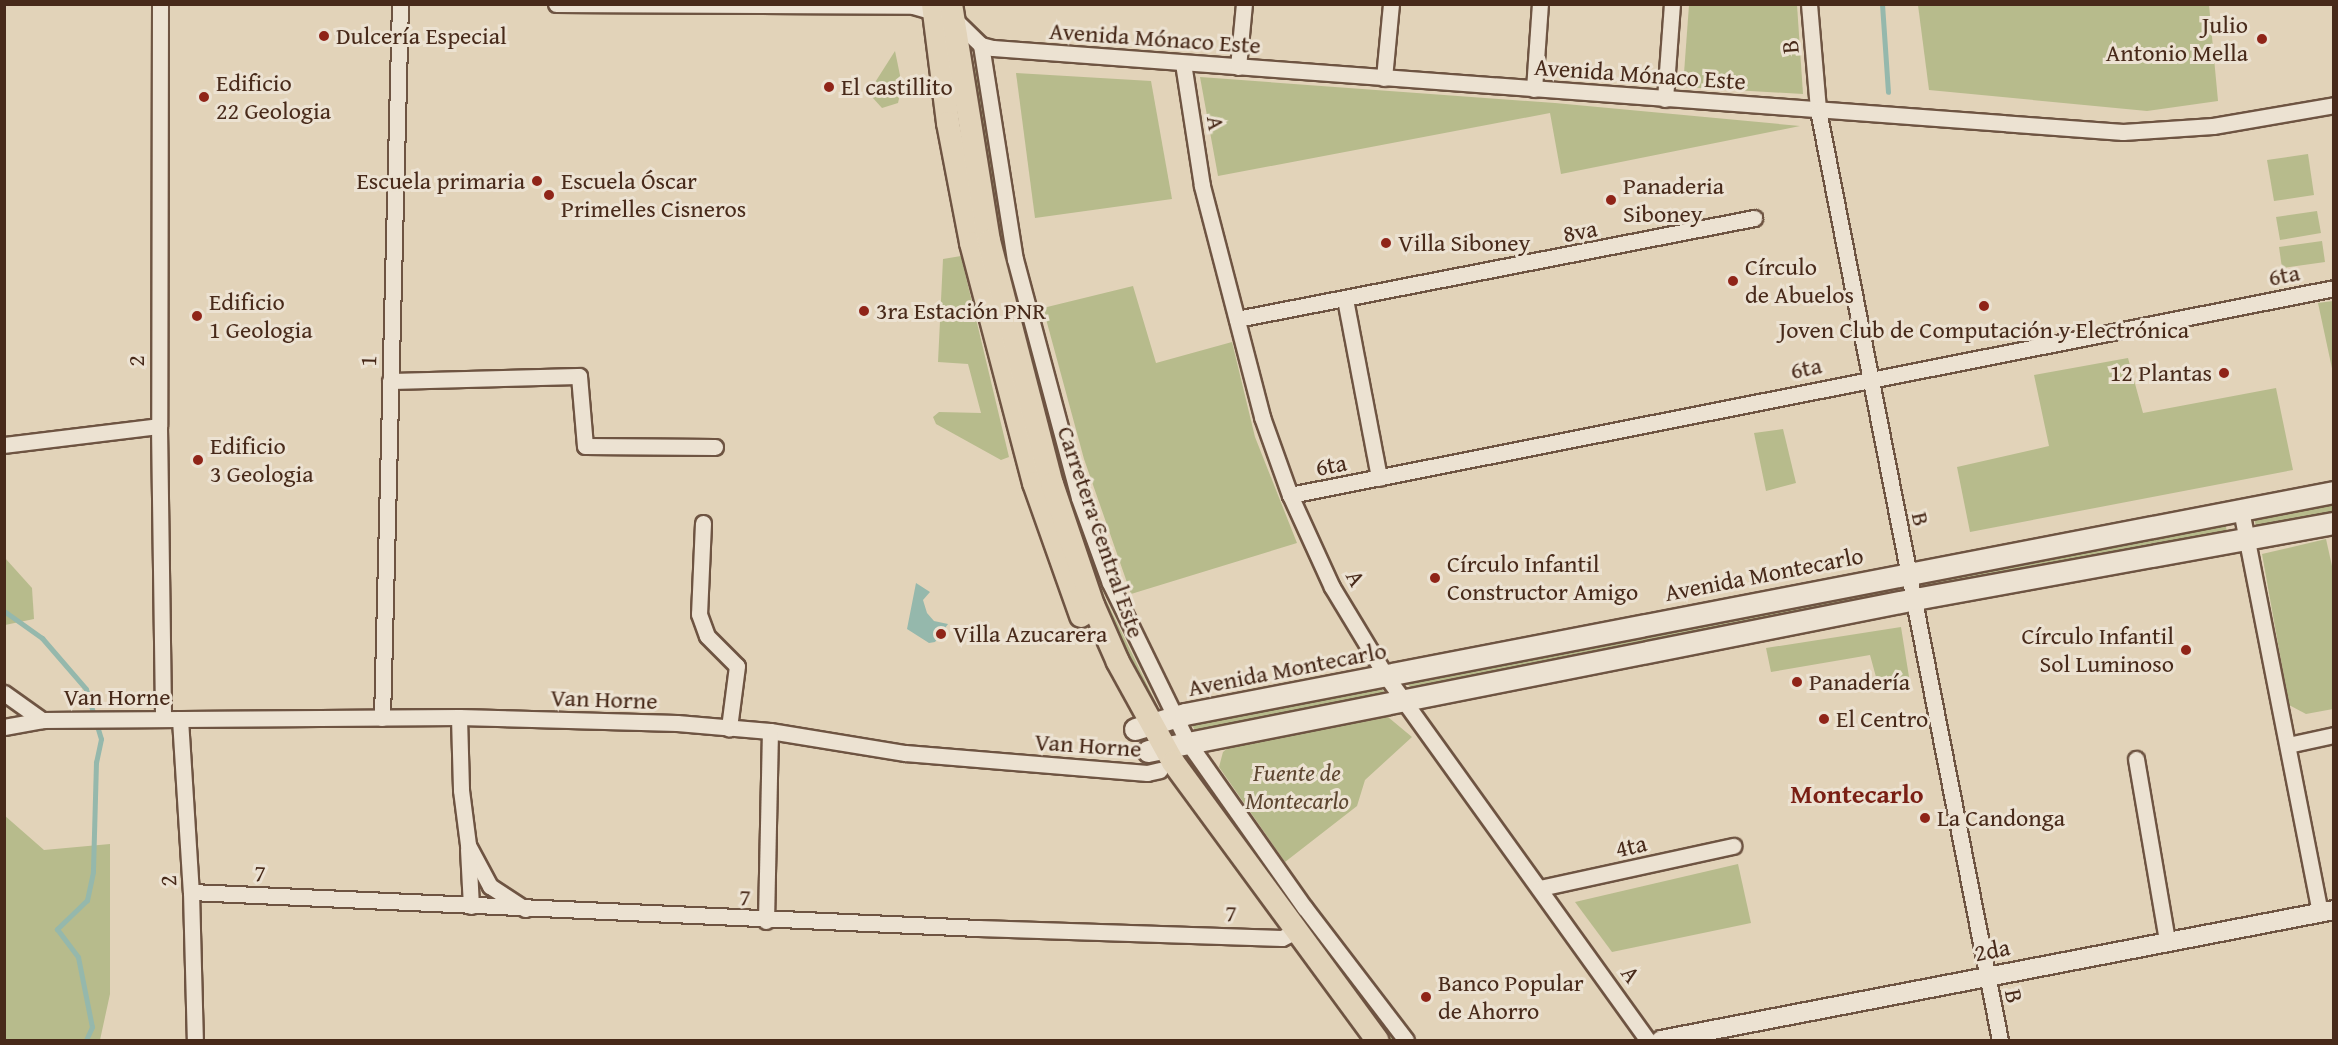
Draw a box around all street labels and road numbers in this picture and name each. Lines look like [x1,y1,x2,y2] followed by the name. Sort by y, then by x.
[1048,16,1262,60] street label: Avenida Mónaco Este
[1775,39,1805,55] street label: B
[1533,52,1747,96] street label: Avenida Mónaco Este
[1201,114,1231,132] street label: A
[1560,214,1600,248] street label: 8va
[2266,258,2302,292] street label: 6ta
[1788,351,1824,385] street label: 6ta
[122,355,150,367] street label: 2
[353,355,383,367] street label: 1
[1051,422,1151,642] street label: Carretera Central Este
[1313,448,1349,482] street label: 6ta
[1906,509,1936,529] street label: B
[1662,541,1866,607] street label: Avenida Montecarlo
[1340,565,1372,591] street label: A
[1185,636,1389,702] street label: Avenida Montecarlo
[63,683,171,711] street label: Van Horne
[550,683,658,715] street label: Van Horne
[1034,727,1142,763] street label: Van Horne
[1612,828,1650,864] street label: 4ta
[253,858,267,888] street label: 7
[153,874,183,888] street label: 2
[738,882,752,912] street label: 7
[1225,898,1237,928] street label: 7
[1972,932,2012,968] street label: 2da
[1615,960,1647,988] street label: A
[1999,987,2029,1005] street label: B

